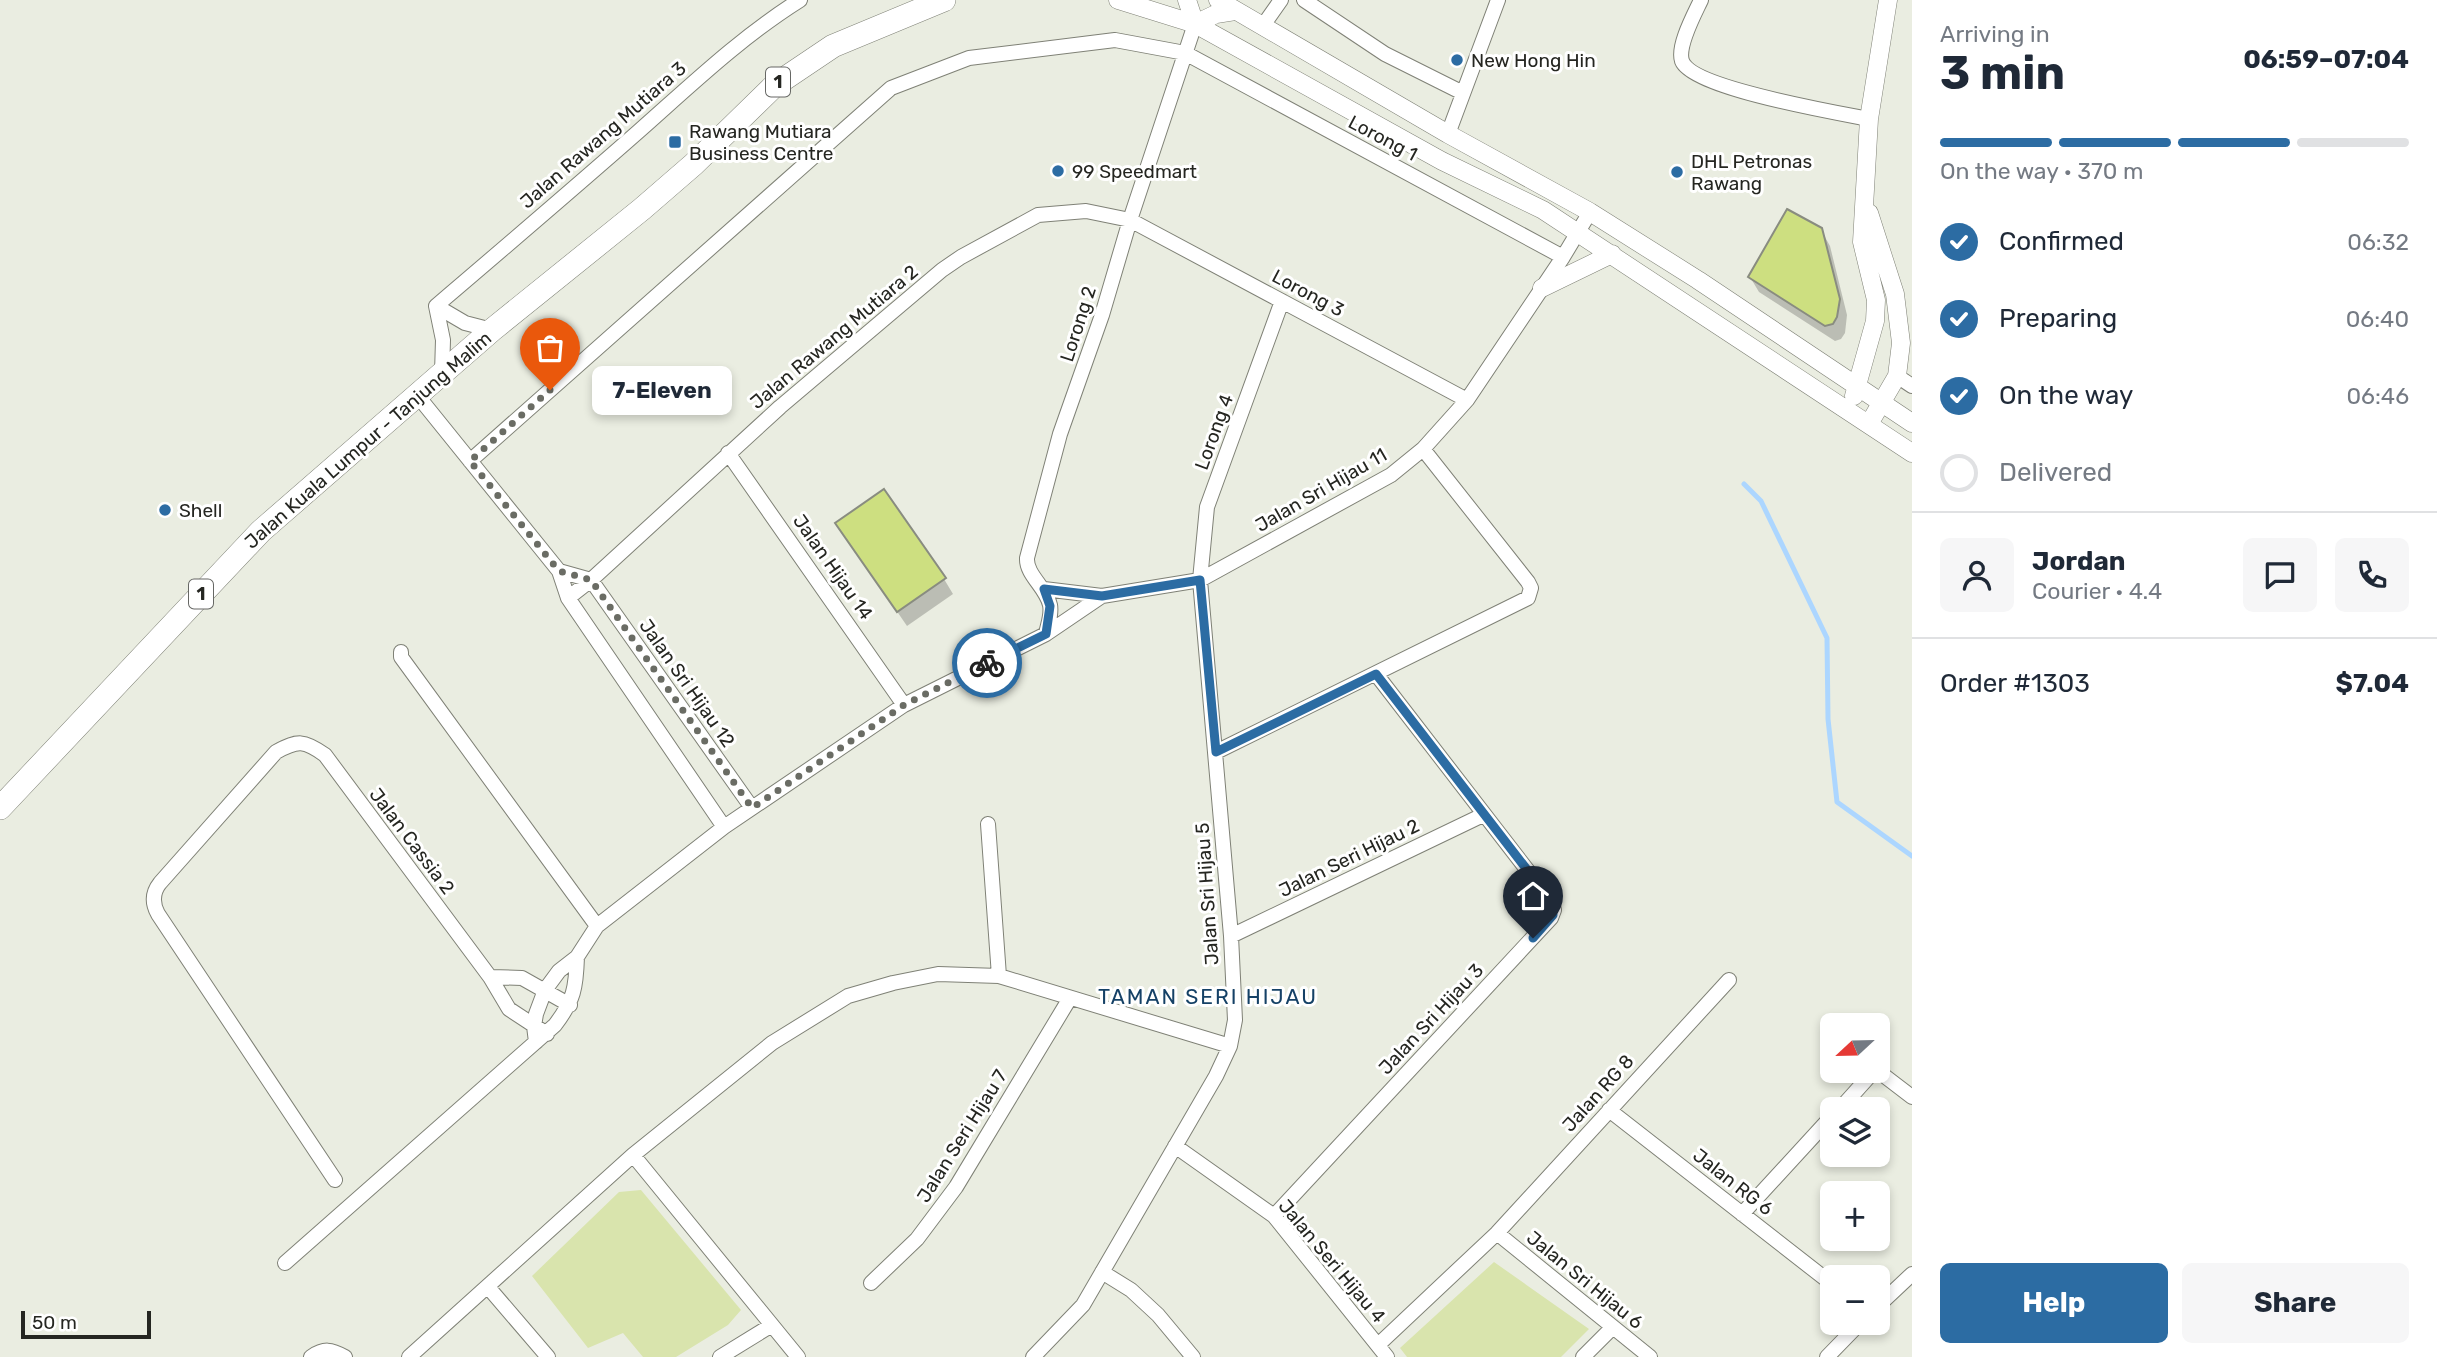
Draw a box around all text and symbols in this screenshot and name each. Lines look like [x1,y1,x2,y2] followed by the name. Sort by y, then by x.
[1940,20,2050,48] text: Arriving in
[2243,44,2409,75] text: 06:59–07:04
[1940,46,2065,101] text: 3 min
[1471,49,1596,72] place label: New Hong Hin
[1449,52,1465,68] marker: New Hong Hin
[515,57,691,213] street label: Jalan Rawang Mutiara 3
[766,68,790,96] road number: 1
[1344,110,1422,166] street label: Lorong 1
[689,120,833,165] place label: Rawang Mutiara Business Centre
[667,134,683,150] marker: Rawang Mutiara Business Centre
[1691,150,1812,195] place label: DHL Petronas Rawang
[1940,157,2143,185] text: On the way · 370 m
[1072,160,1198,183] place label: 99 Speedmart
[1050,163,1066,179] marker: 99 Speedmart
[1669,164,1685,180] marker: DHL Petronas Rawang
[1940,223,1978,261] icon: check
[1999,226,2124,257] text: Confirmed
[2347,228,2409,256] text: 06:32
[745,260,923,414] street label: Jalan Rawang Mutiara 2
[1268,264,1348,322] street label: Lorong 3
[1055,283,1101,365] street label: Lorong 2
[1940,300,1978,338] icon: check
[1999,303,2117,334] text: Preparing
[2346,305,2409,333] text: 06:40
[520,318,580,390] pin
[240,327,496,553] street label: Jalan Kuala Lumpur - Tanjung Malim
[531,329,569,367] icon: bag
[592,366,732,414] callout: 7-Eleven
[612,376,712,404] text: 7-Eleven
[1940,377,1978,415] icon: check
[1999,380,2133,411] text: On the way
[2346,382,2409,410] text: 06:46
[1190,391,1238,473] street label: Lorong 4
[1251,443,1391,537] street label: Jalan Sri Hijau 11
[1999,457,2112,488] text: Delivered
[179,499,222,522] place label: Shell
[157,502,173,518] marker: Shell
[788,510,878,624] street label: Jalan Hijau 14
[1940,538,2014,612] button: person
[2243,538,2317,612] button: chat
[2335,538,2409,612] button: phone
[2032,546,2125,577] text: Jordan
[2032,577,2162,605] text: Courier · 4.4
[189,580,213,608] road number: 1
[634,615,740,751] street label: Jalan Sri Hijau 12
[952,628,1022,698] courier
[968,644,1006,682] icon: bike
[1940,668,2090,699] text: Order #1303
[2336,668,2409,699] text: $7.04
[365,783,459,899] street label: Jalan Cassia 2
[1275,814,1423,902] street label: Jalan Seri Hijau 2
[1191,822,1223,966] street label: Jalan Sri Hijau 5
[1503,866,1563,938] pin
[1514,877,1552,915] icon: home
[1374,959,1488,1079] street label: Jalan Sri Hijau 3
[1098,984,1318,1009] district label: TAMAN SERI HIJAU
[1820,1013,1890,1083] north arrow
[1820,1013,1890,1335] map controls
[1557,1050,1639,1136] street label: Jalan RG 8
[912,1065,1012,1207] street label: Jalan Seri Hijau 7
[1820,1097,1890,1167] button: layers
[1688,1144,1778,1220] street label: Jalan RG 6
[1820,1181,1890,1251] button: +
[1274,1195,1390,1328] street label: Jalan Seri Hijau 4
[1522,1226,1648,1334] street label: Jalan Sri Hijau 6
[1940,1263,2168,1343] button: Help
[2182,1263,2409,1343] button: Share
[1820,1265,1890,1335] button: −
[21,1308,150,1340] scale bar
[32,1311,77,1334] text: 50 m

